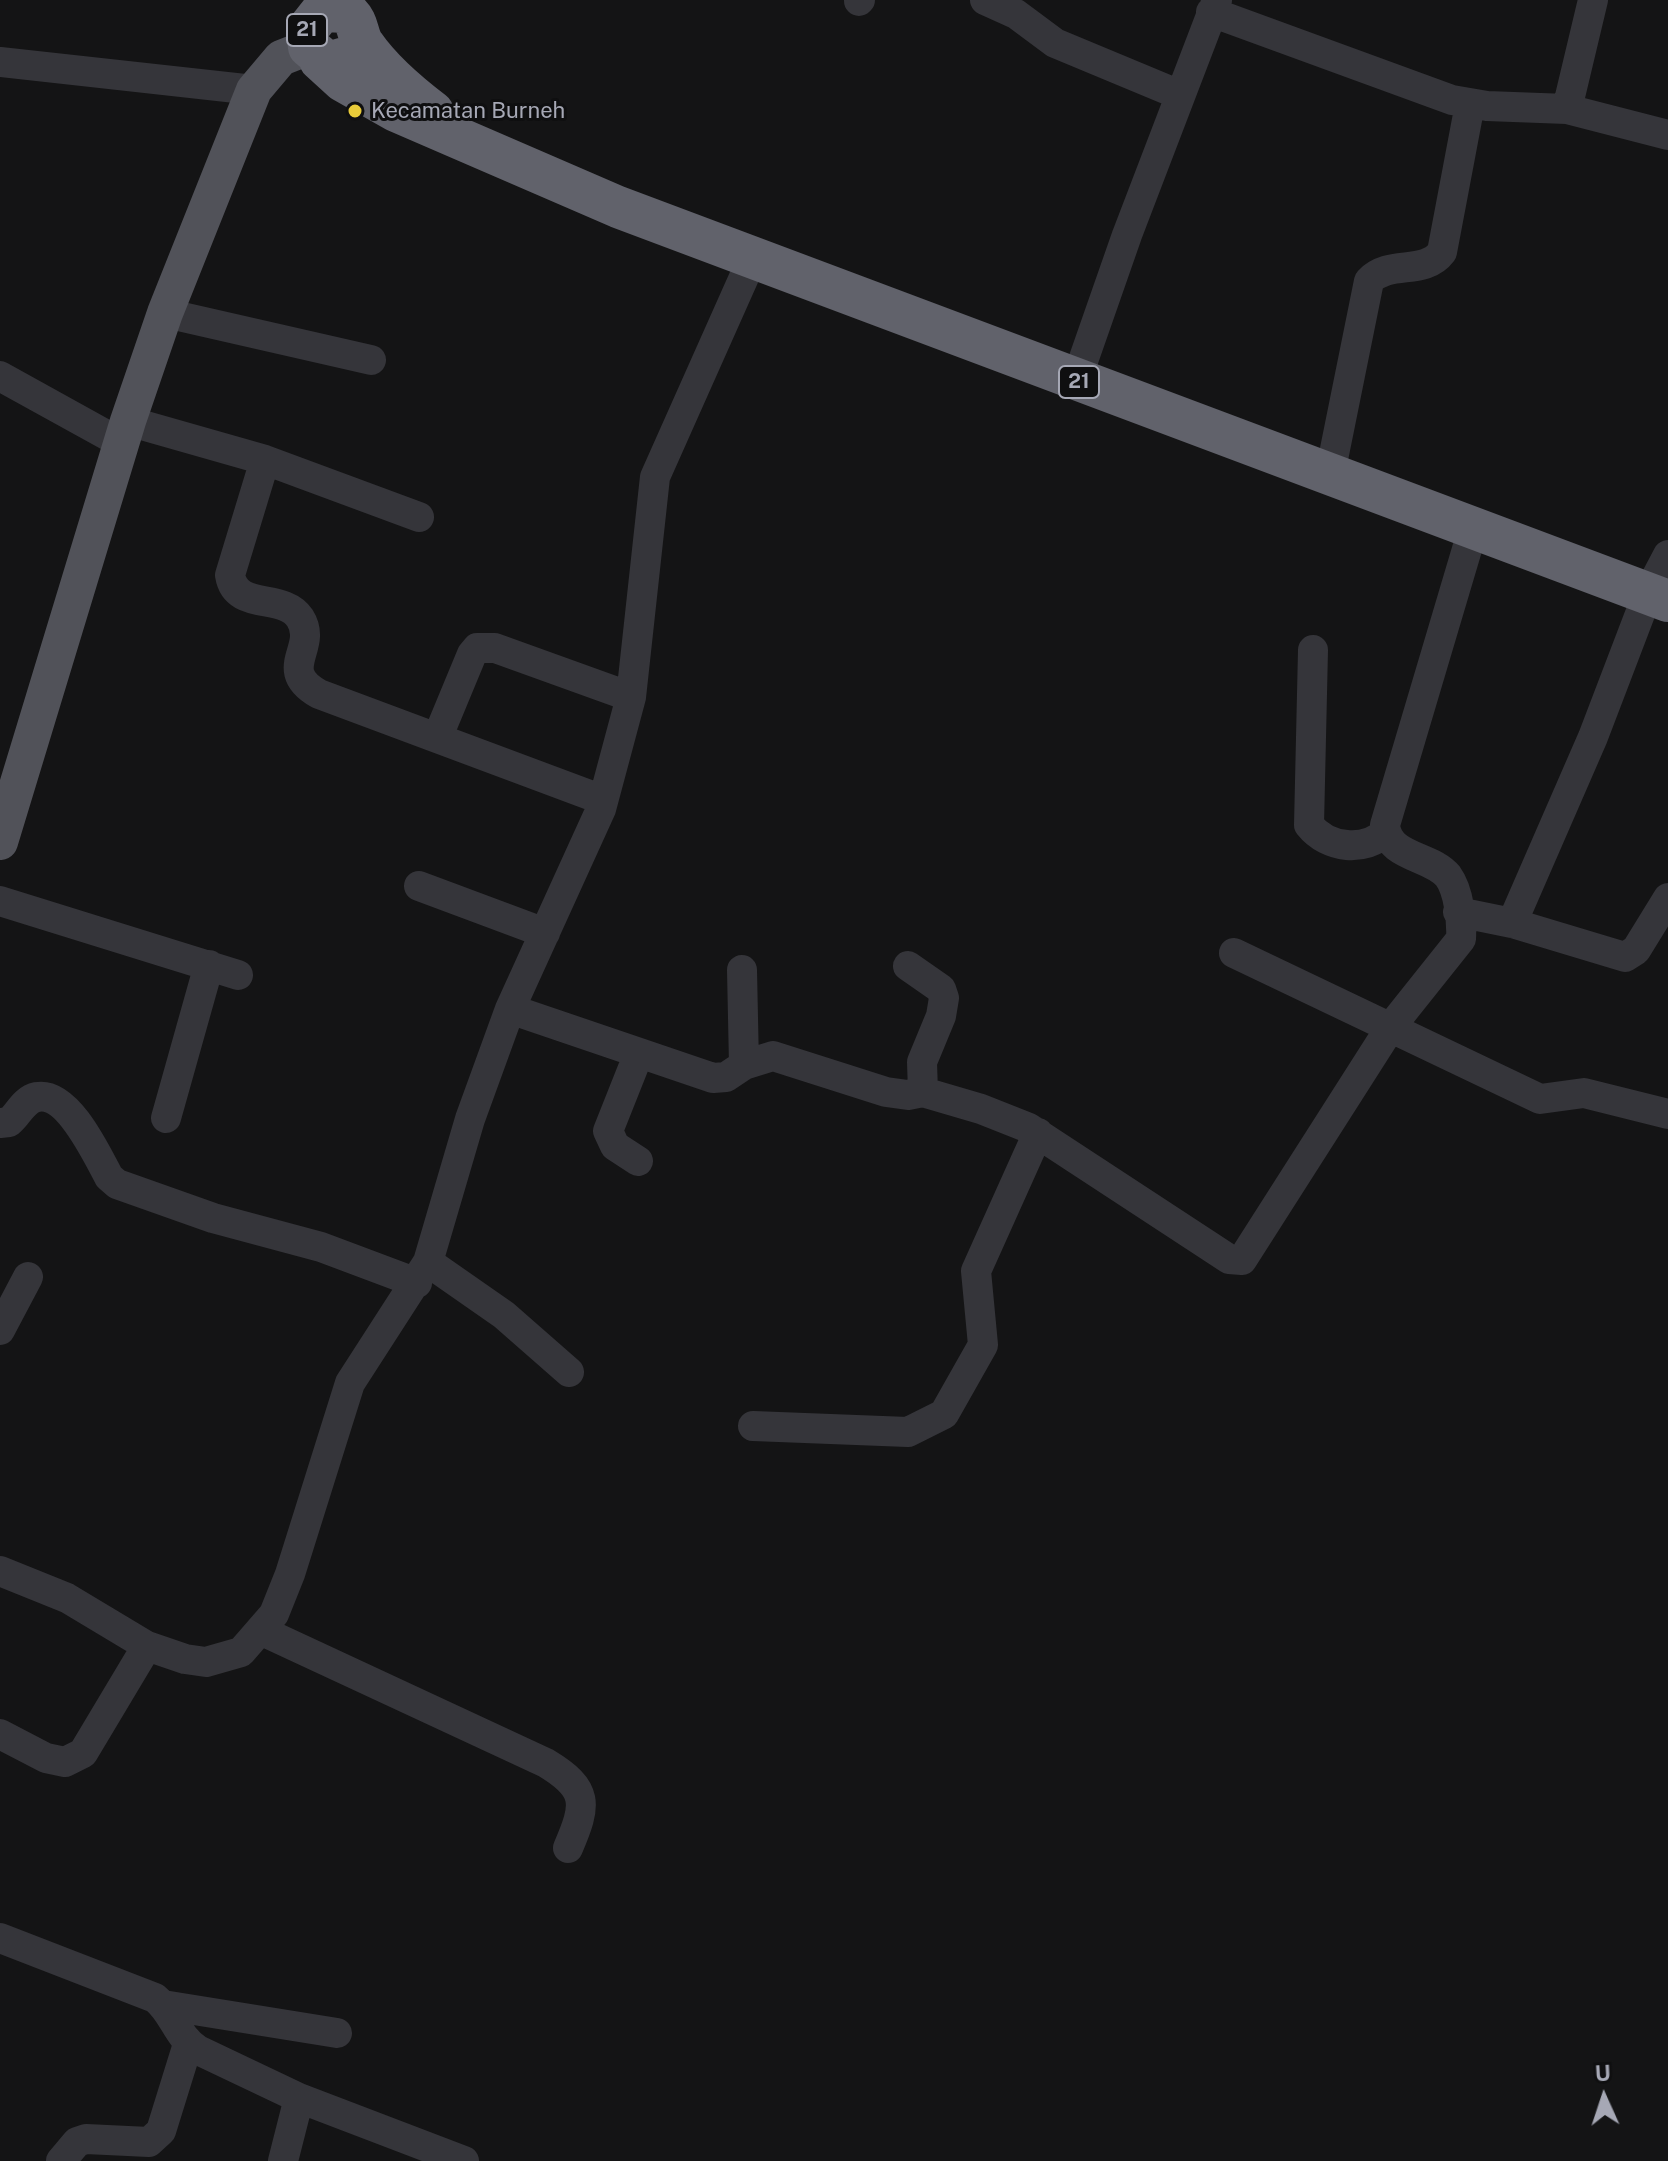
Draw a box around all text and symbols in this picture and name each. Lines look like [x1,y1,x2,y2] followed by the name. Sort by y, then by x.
[287,14,327,46] road number: 21
[371,98,565,124] place label: Kecamatan Burneh
[346,102,364,120] marker: Kecamatan Burneh
[1059,366,1099,398] road number: 21
[1564,2057,1644,2137] north arrow
[1594,2060,1611,2086] text: U

